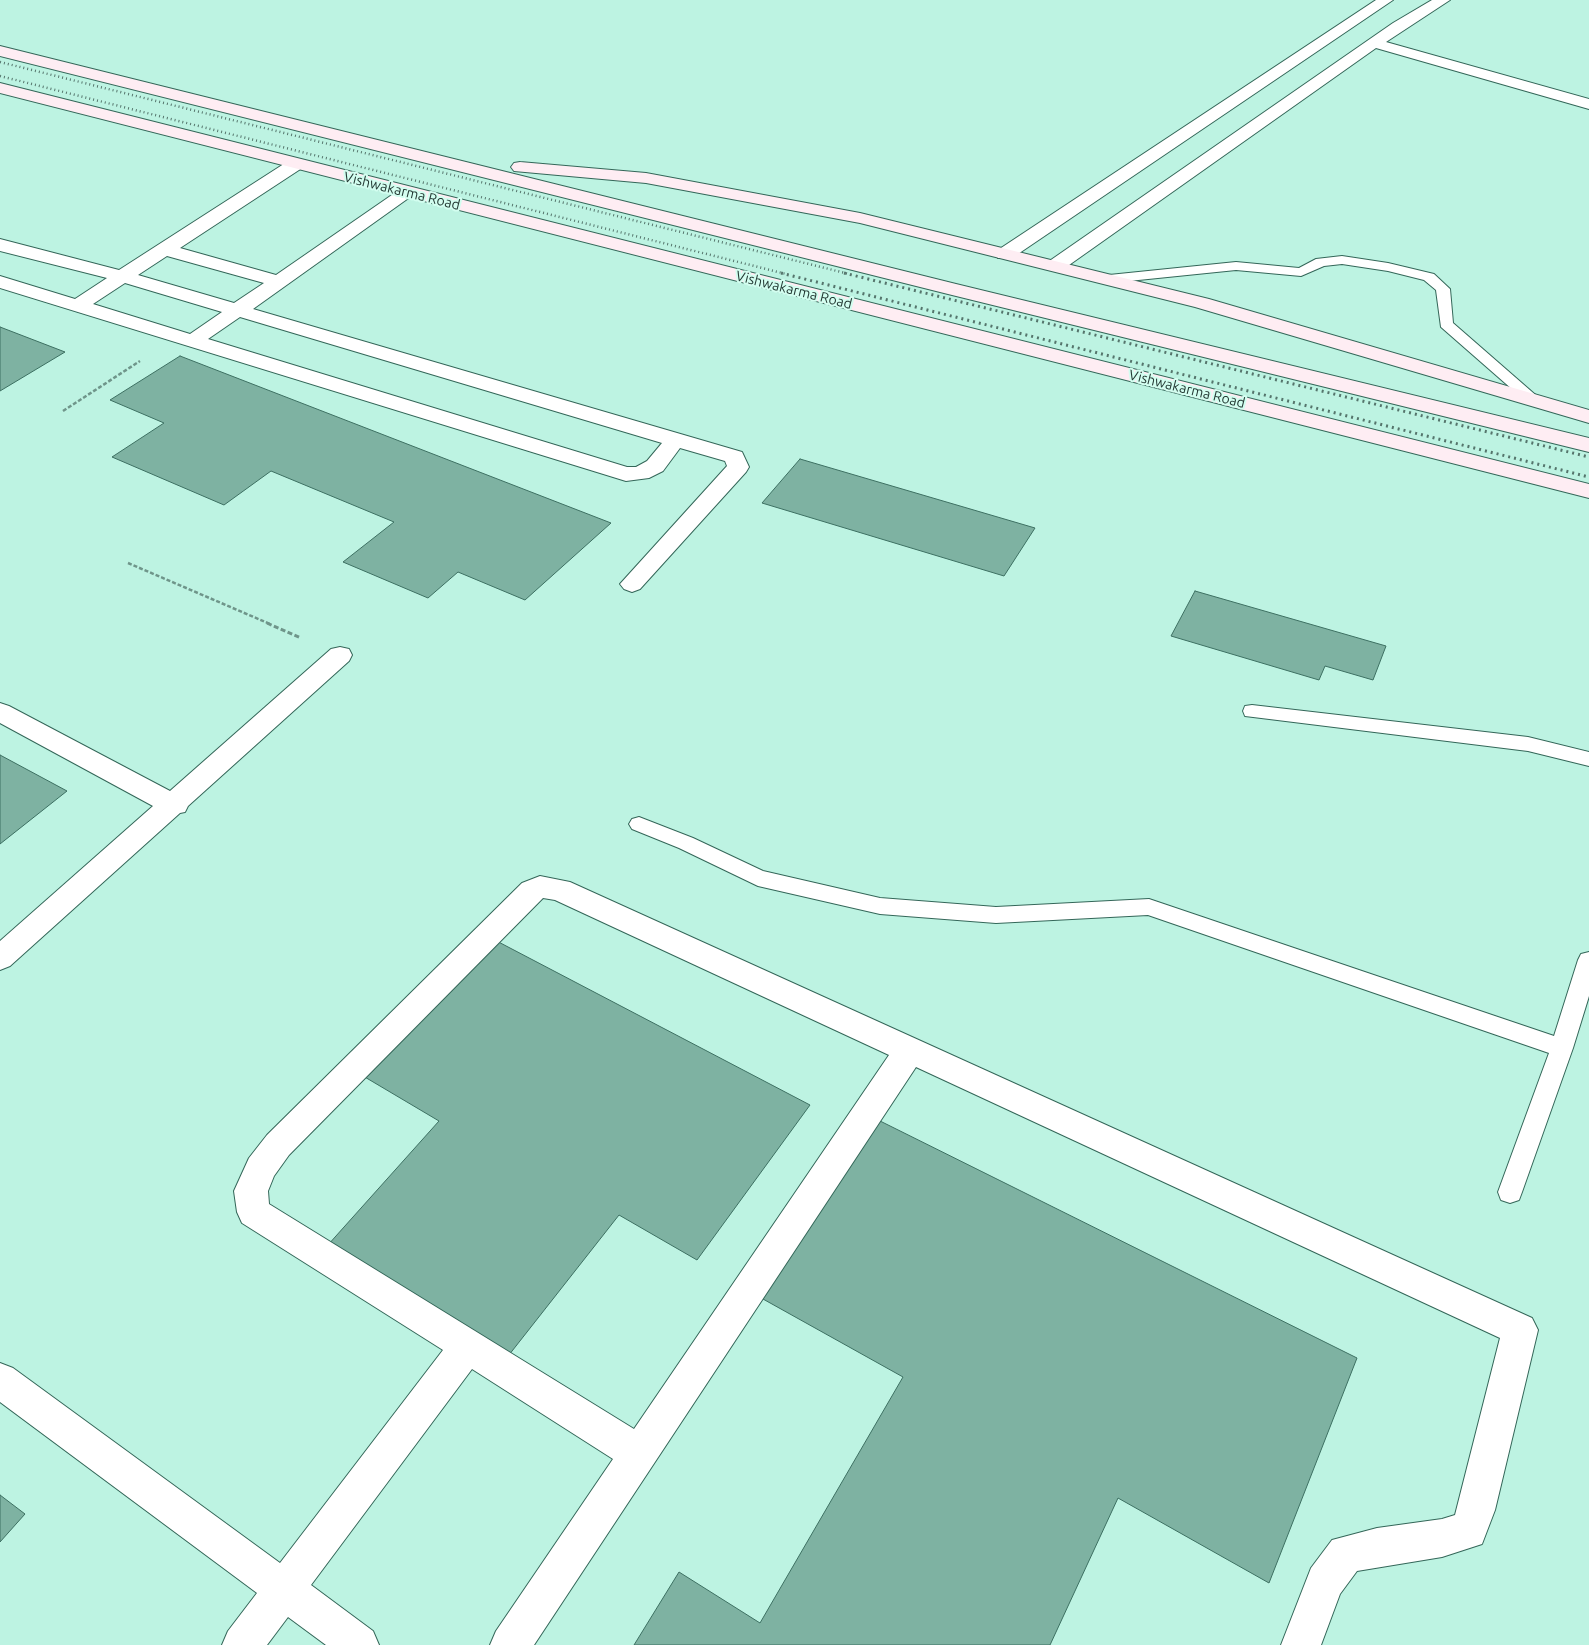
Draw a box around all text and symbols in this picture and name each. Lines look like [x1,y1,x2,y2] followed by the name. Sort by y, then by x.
[342,168,462,214] street label: Vishwakarma Road
[734,267,854,313] street label: Vishwakarma Road
[1127,366,1247,412] street label: Vishwakarma Road

